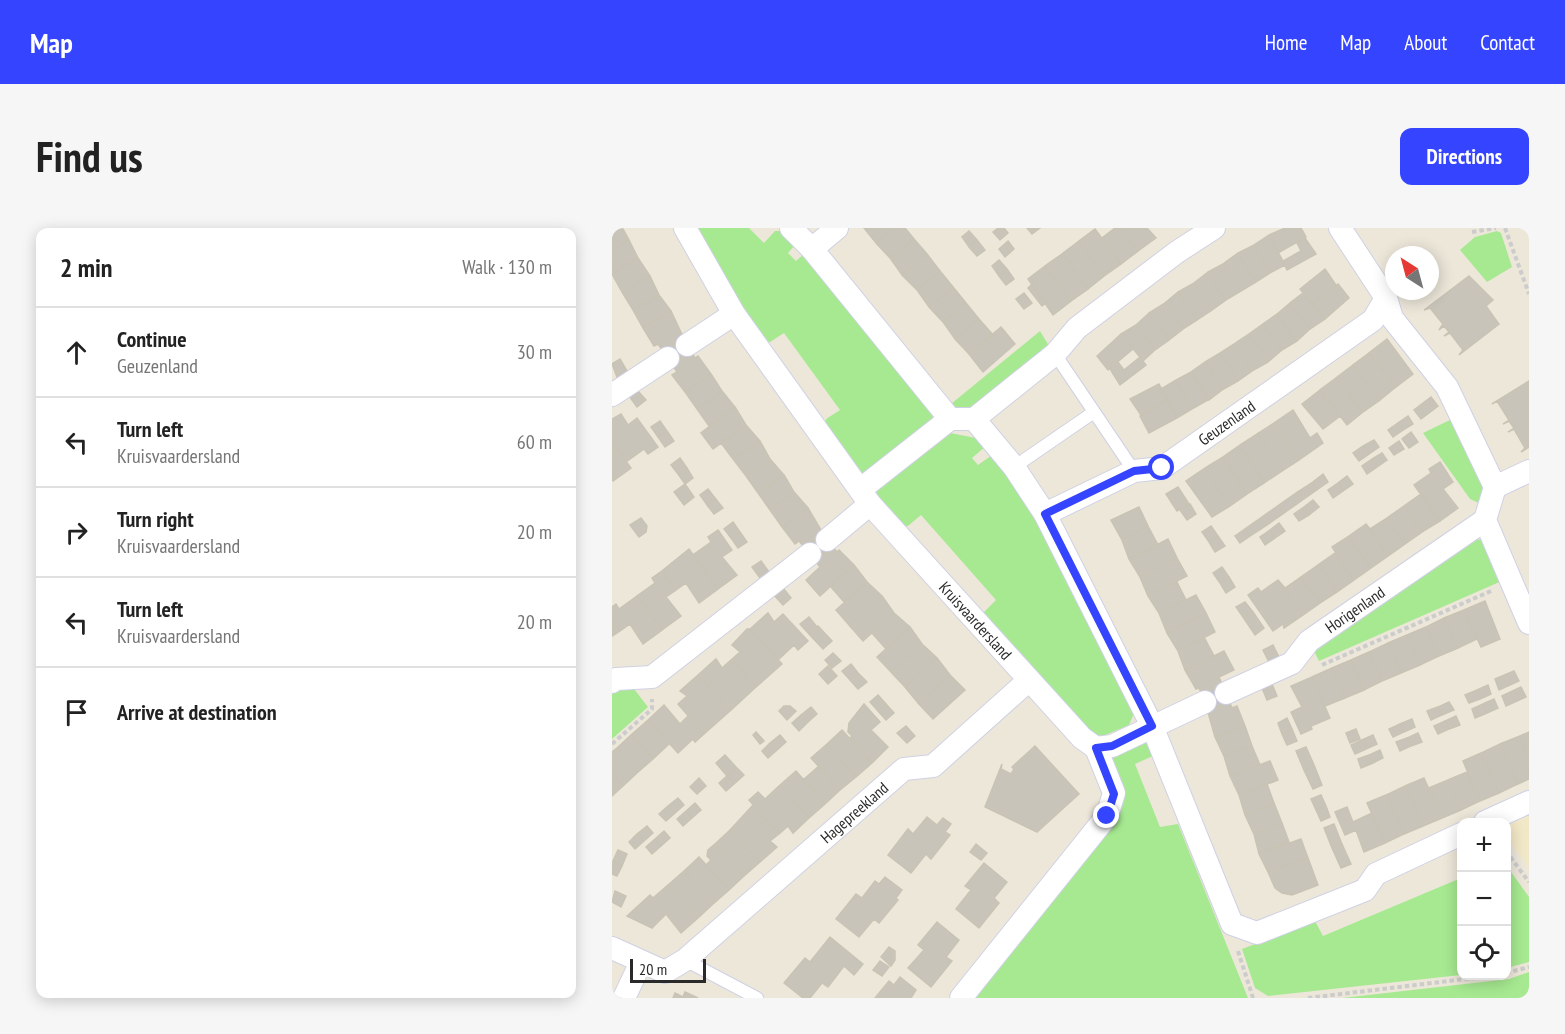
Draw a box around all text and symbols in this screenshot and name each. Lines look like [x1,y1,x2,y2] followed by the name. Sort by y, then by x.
[30,24,73,61] text: Map
[1265,29,1307,56] text: Home
[1340,29,1371,56] text: Map
[1404,29,1447,56] text: About
[1480,29,1535,56] text: Contact
[1400,128,1529,185] button: Directions
[36,129,143,184] text: Find us
[1385,246,1439,300] north arrow
[60,251,113,284] text: 2 min
[462,254,552,280] text: Walk · 130 m
[117,325,187,353] text: Continue
[60,336,93,369] icon: ahead
[517,339,552,365] text: 30 m
[117,353,198,379] text: Geuzenland
[1194,396,1259,449] street label: Geuzenland
[117,415,183,443] text: Turn left
[60,426,93,459] icon: left
[517,429,552,455] text: 60 m
[117,443,240,469] text: Kruisvaardersland
[1148,454,1174,480] route start
[117,505,194,533] text: Turn right
[60,516,93,549] icon: right
[517,519,552,545] text: 20 m
[117,533,240,559] text: Kruisvaardersland
[935,577,1016,664] street label: Kruisvaardersland
[1321,582,1389,637] street label: Horigenland
[117,595,183,623] text: Turn left
[60,606,93,639] icon: left
[517,609,552,635] text: 20 m
[117,623,240,649] text: Kruisvaardersland
[60,696,93,729] icon: arrive
[117,698,277,726] text: Arrive at destination
[816,777,892,847] street label: Hagepreekland
[1093,802,1119,828] route end
[1457,818,1511,980] map controls
[1457,818,1511,872] button: +
[1457,872,1511,926] button: −
[1457,926,1511,980] button: locate
[630,956,706,984] scale bar
[639,959,667,979] text: 20 m

